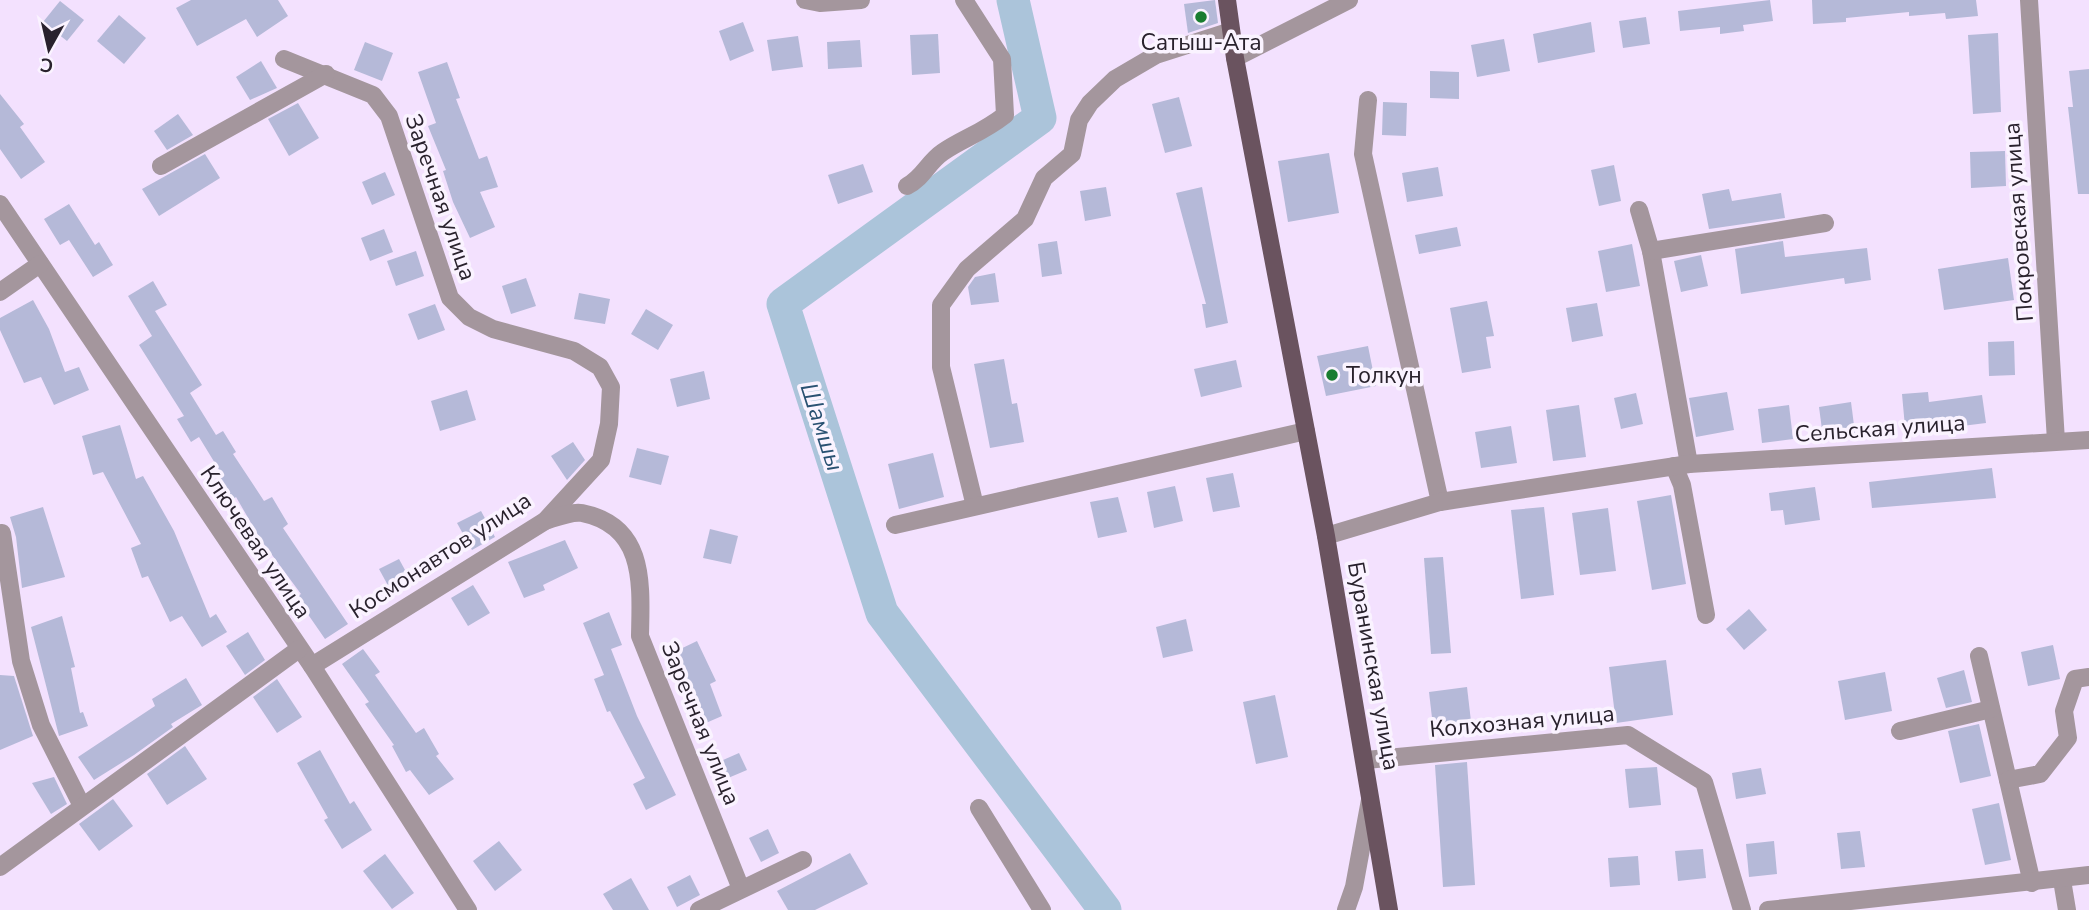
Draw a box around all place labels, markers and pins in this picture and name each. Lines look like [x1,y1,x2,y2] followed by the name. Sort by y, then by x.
[1193,9,1209,25] marker: Сатыш-Ата
[1140,27,1262,58] place label: Сатыш-Ата
[1346,360,1422,391] place label: Толкун
[1324,367,1340,383] marker: Толкун

